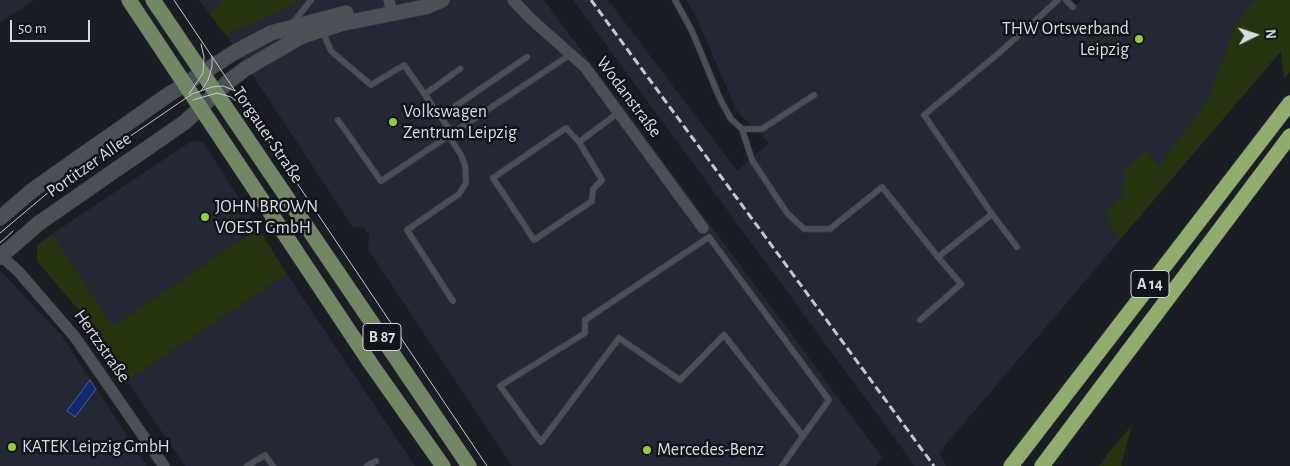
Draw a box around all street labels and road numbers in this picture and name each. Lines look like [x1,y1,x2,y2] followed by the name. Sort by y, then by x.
[592,52,666,142] street label: Wodanstraße
[228,83,308,187] street label: Torgauer Straße
[42,128,136,202] street label: Portitzer Allee
[1131,270,1169,298] road number: A 14
[69,305,135,387] street label: Hertzstraße
[363,324,401,351] road number: B 87

